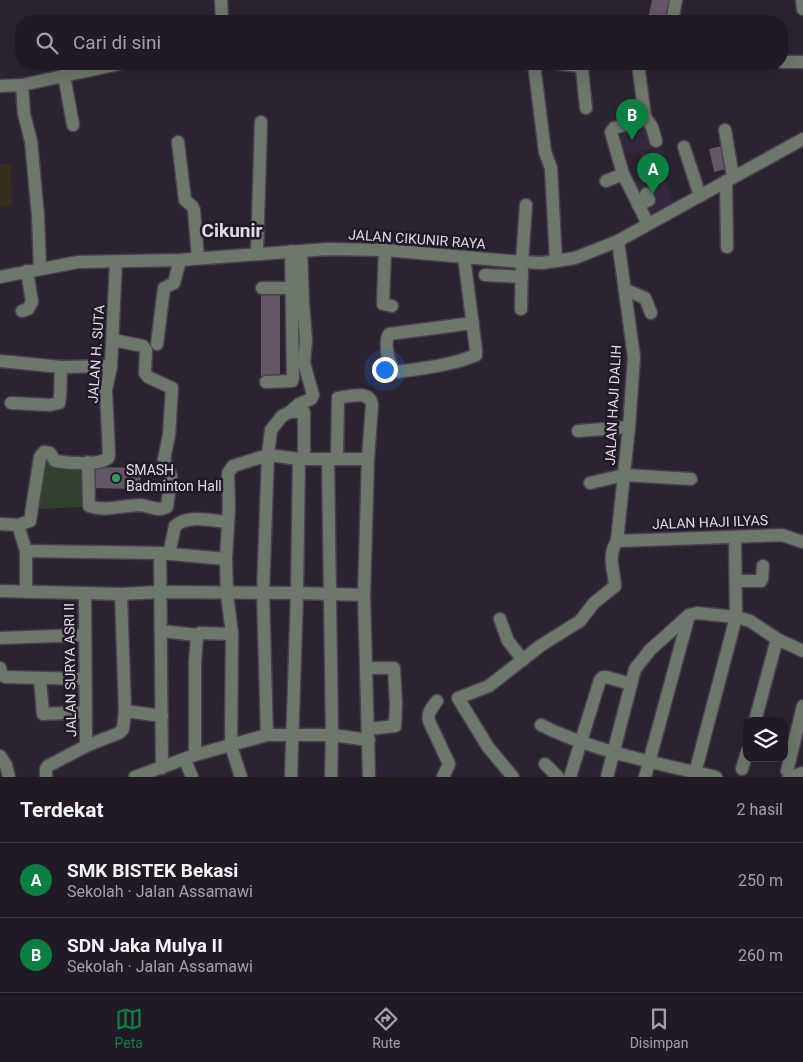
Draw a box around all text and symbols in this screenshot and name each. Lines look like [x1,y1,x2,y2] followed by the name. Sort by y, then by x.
[15,15,788,70] search box
[33,29,61,57] icon: search
[73,31,161,54] text: Cari di sini
[616,99,648,140] pin: B
[637,153,669,194] pin: A
[202,219,262,242] district label: Cikunir
[348,226,486,252] street label: JALAN CIKUNIR RAYA
[85,304,107,404] street label: JALAN H. SUTA
[602,344,624,466] street label: JALAN HAJI DALIH
[372,357,398,383] your location
[126,462,222,494] place label: SMASH Badminton Hall
[110,472,122,484] marker: SMASH Badminton Hall
[652,512,768,532] street label: JALAN HAJI ILYAS
[61,603,79,737] street label: JALAN SURYA ASRI II
[743,717,788,762] map controls
[743,717,788,762] button: layers
[20,798,104,822] text: Terdekat
[736,800,783,819] text: 2 hasil
[67,859,238,882] text: SMK BISTEK Bekasi
[31,871,41,890] text: A
[738,871,783,890] text: 250 m
[67,882,253,901] text: Sekolah · Jalan Assamawi
[67,934,223,957] text: SDN Jaka Mulya II
[31,946,41,965] text: B
[738,946,783,965] text: 260 m
[67,957,253,976] text: Sekolah · Jalan Assamawi
[115,1005,143,1051] tab: Peta
[372,1005,400,1051] tab: Rute
[630,1005,688,1051] tab: Disimpan

